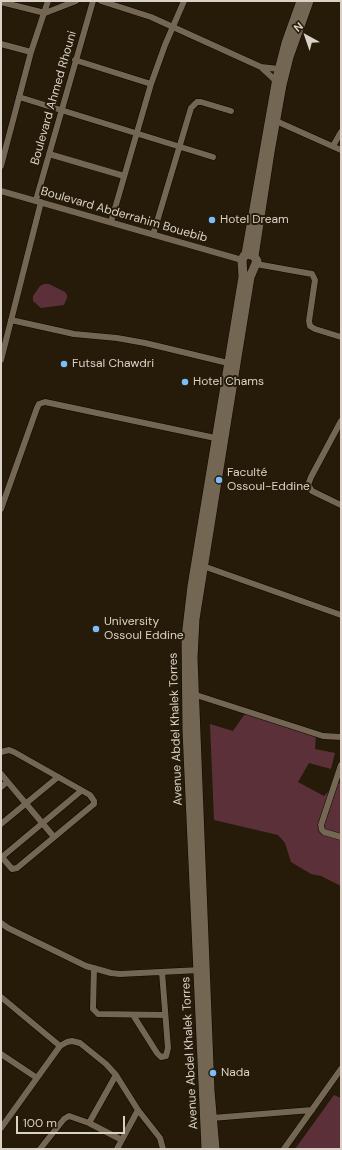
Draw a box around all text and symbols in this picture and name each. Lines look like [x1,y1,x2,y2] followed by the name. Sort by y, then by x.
[286,16,326,56] north arrow
[291,19,306,35] text: N
[28,29,80,167] street label: Boulevard Ahmed Rhouni
[39,184,209,246] street label: Boulevard Abderrahim Bouebib
[220,213,289,227] place label: Hotel Dream
[207,215,217,225] marker: Hotel Dream
[72,357,154,371] place label: Futsal Chawdri
[59,359,69,369] marker: Futsal Chawdri
[193,375,264,389] place label: Hotel Chams
[180,377,190,387] marker: Hotel Chams
[227,466,310,494] place label: Faculté Ossoul-Eddine
[214,475,224,485] marker: Faculté Ossoul-Eddine
[104,615,184,643] place label: University Ossoul Eddine
[91,624,101,634] marker: University Ossoul Eddine
[166,652,186,806] street label: Avenue Abdel Khalek Torres
[179,976,201,1130] street label: Avenue Abdel Khalek Torres
[221,1066,250,1080] place label: Nada
[208,1068,218,1078] marker: Nada
[18,1108,127,1134] scale bar
[23,1115,57,1131] text: 100 m

